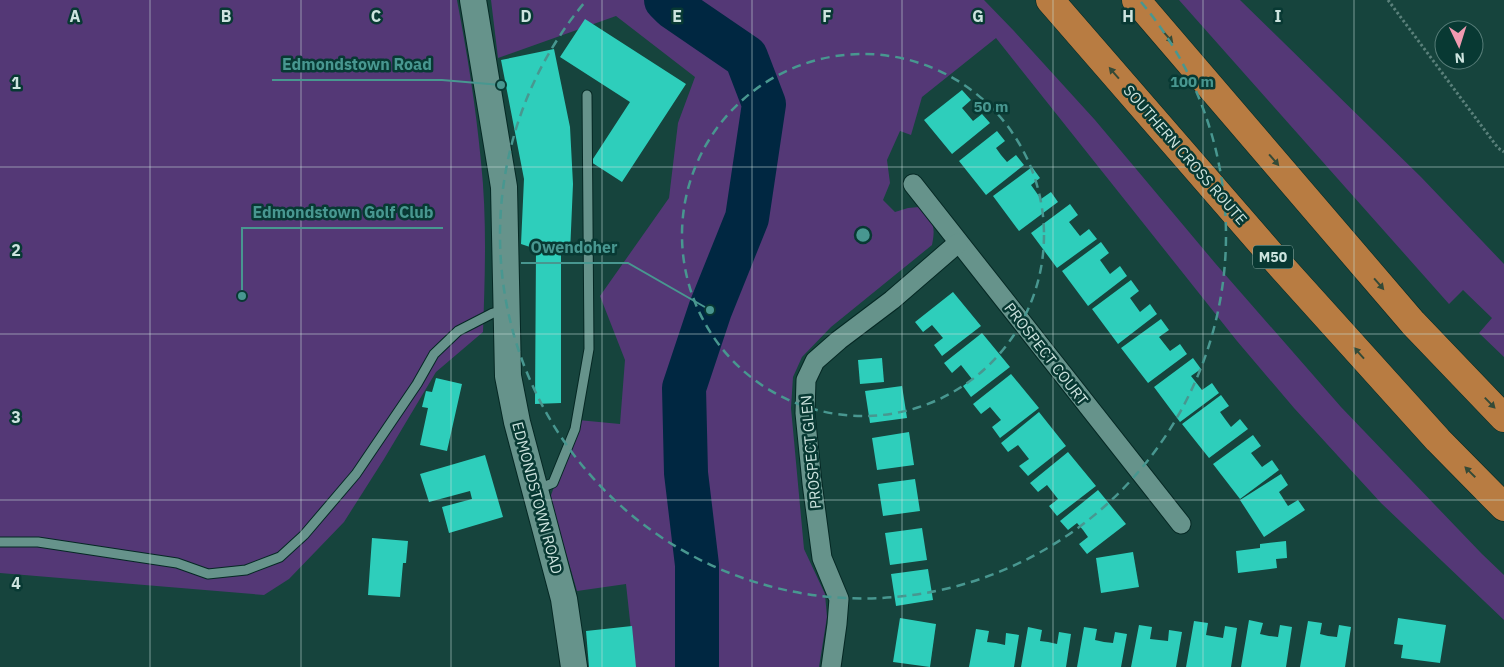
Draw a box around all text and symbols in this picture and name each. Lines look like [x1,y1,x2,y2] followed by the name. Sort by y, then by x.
[70,6,81,26] text: A
[221,6,232,26] text: B
[371,6,381,26] text: C
[520,6,532,26] text: D
[672,6,682,26] text: E
[822,6,832,26] text: F
[972,6,984,26] text: G
[1122,6,1134,26] text: H
[1275,6,1282,26] text: I
[1434,20,1484,70] north arrow
[1162,31,1173,43] one-way arrow
[272,49,442,80] callout: Edmondstown Road
[1454,49,1466,67] text: N
[282,54,432,74] text: Edmondstown Road
[1108,67,1120,79] one-way arrow
[1170,72,1214,91] text: 100 m
[11,73,21,93] text: 1
[1120,81,1251,228] street label: SOUTHERN CROSS ROUTE
[974,97,1008,116] text: 50 m
[1268,154,1279,167] one-way arrow
[242,197,443,228] callout: Edmondstown Golf Club
[253,202,434,222] text: Edmondstown Golf Club
[854,226,872,244] centre of rings
[521,232,628,263] callout: Owendoher
[531,237,618,257] text: Owendoher
[11,240,21,260] text: 2
[1253,246,1293,268] road number: M50
[1374,277,1385,290] one-way arrow
[1000,299,1093,409] street label: PROSPECT COURT
[1354,347,1365,360] one-way arrow
[796,394,825,510] street label: PROSPECT GLEN
[1484,397,1496,409] one-way arrow
[11,407,21,427] text: 3
[508,420,567,576] street label: EDMONDSTOWN ROAD
[1464,467,1476,479] one-way arrow
[11,573,21,593] text: 4

